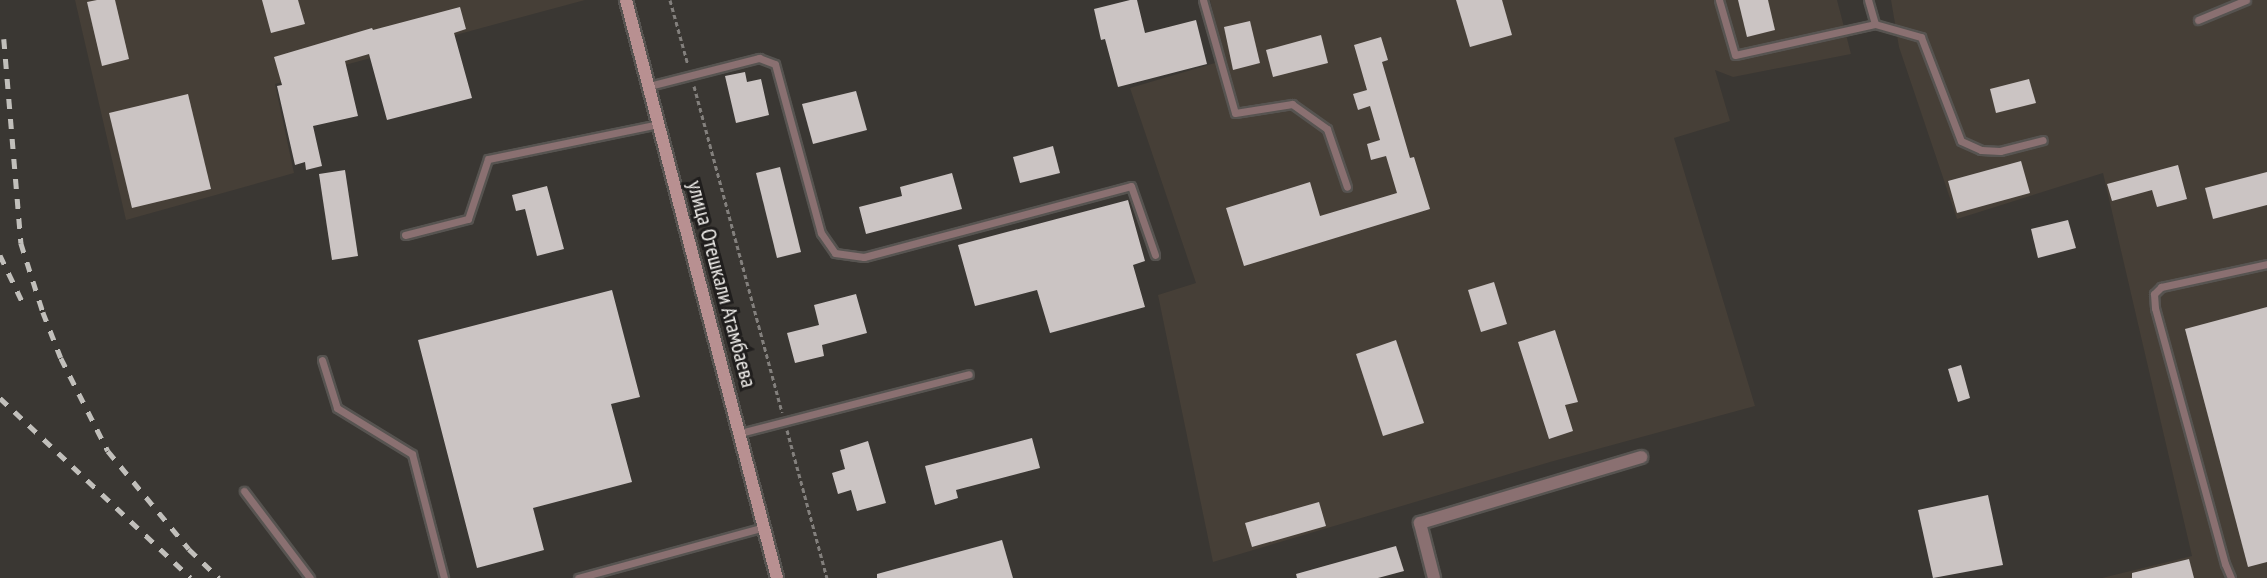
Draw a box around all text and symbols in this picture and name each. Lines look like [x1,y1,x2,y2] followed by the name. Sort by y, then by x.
[682,177,762,391] street label: улица Отешкали Атамбаева

